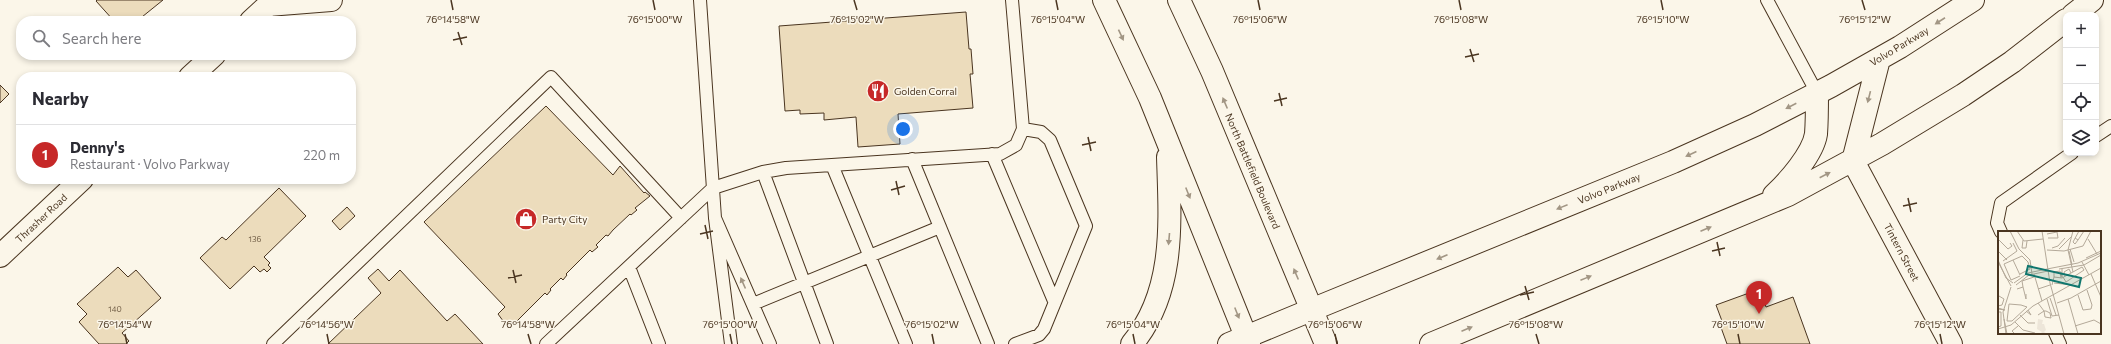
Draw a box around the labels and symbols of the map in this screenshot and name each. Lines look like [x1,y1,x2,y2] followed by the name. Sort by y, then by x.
[426,13,480,25] text: 76°14'58"W
[627,13,683,25] text: 76°15'00"W
[830,13,884,25] text: 76°15'02"W
[1031,13,1085,25] text: 76°15'04"W
[1233,13,1287,25] text: 76°15'06"W
[1434,13,1488,25] text: 76°15'08"W
[1637,13,1689,25] text: 76°15'10"W
[1839,13,1891,25] text: 76°15'12"W
[1935,17,1945,25] one-way arrow
[1867,24,1931,68] street label: Volvo Parkway
[1118,30,1124,41] one-way arrow
[865,78,891,104] restaurant icon: Golden Corral
[894,85,957,97] place label: Golden Corral
[1866,91,1872,103] one-way arrow
[1222,97,1228,108] one-way arrow
[1785,103,1797,110] one-way arrow
[1223,111,1283,231] street label: North Battlefield Boulevard
[893,119,913,139] your location
[1686,151,1697,157] one-way arrow
[1576,170,1642,206] street label: Volvo Parkway
[1819,172,1831,178] one-way arrow
[1185,187,1191,199] one-way arrow
[13,191,69,245] street label: Thrasher Road
[1556,204,1568,210] one-way arrow
[513,206,539,232] shop icon: Party City
[542,213,587,225] place label: Party City
[1882,221,1922,283] street label: Tintern Street
[1701,225,1713,231] one-way arrow
[1998,231,2101,334] inset map
[1166,233,1173,245] one-way arrow
[249,234,262,244] house number: 136
[1436,254,1448,260] one-way arrow
[1293,268,1299,280] one-way arrow
[1581,275,1593,281] one-way arrow
[740,276,746,288] one-way arrow
[1746,281,1772,314] pin: 1
[108,304,122,314] house number: 140
[1234,308,1240,320] one-way arrow
[98,318,152,330] text: 76°14'54"W
[300,318,354,330] text: 76°14'56"W
[501,318,555,330] text: 76°14'58"W
[702,318,758,330] text: 76°15'00"W
[905,318,959,330] text: 76°15'02"W
[1106,318,1160,330] text: 76°15'04"W
[1308,318,1362,330] text: 76°15'06"W
[1509,318,1563,330] text: 76°15'08"W
[1712,318,1764,330] text: 76°15'10"W
[1914,318,1966,330] text: 76°15'12"W
[1461,325,1473,331] one-way arrow

